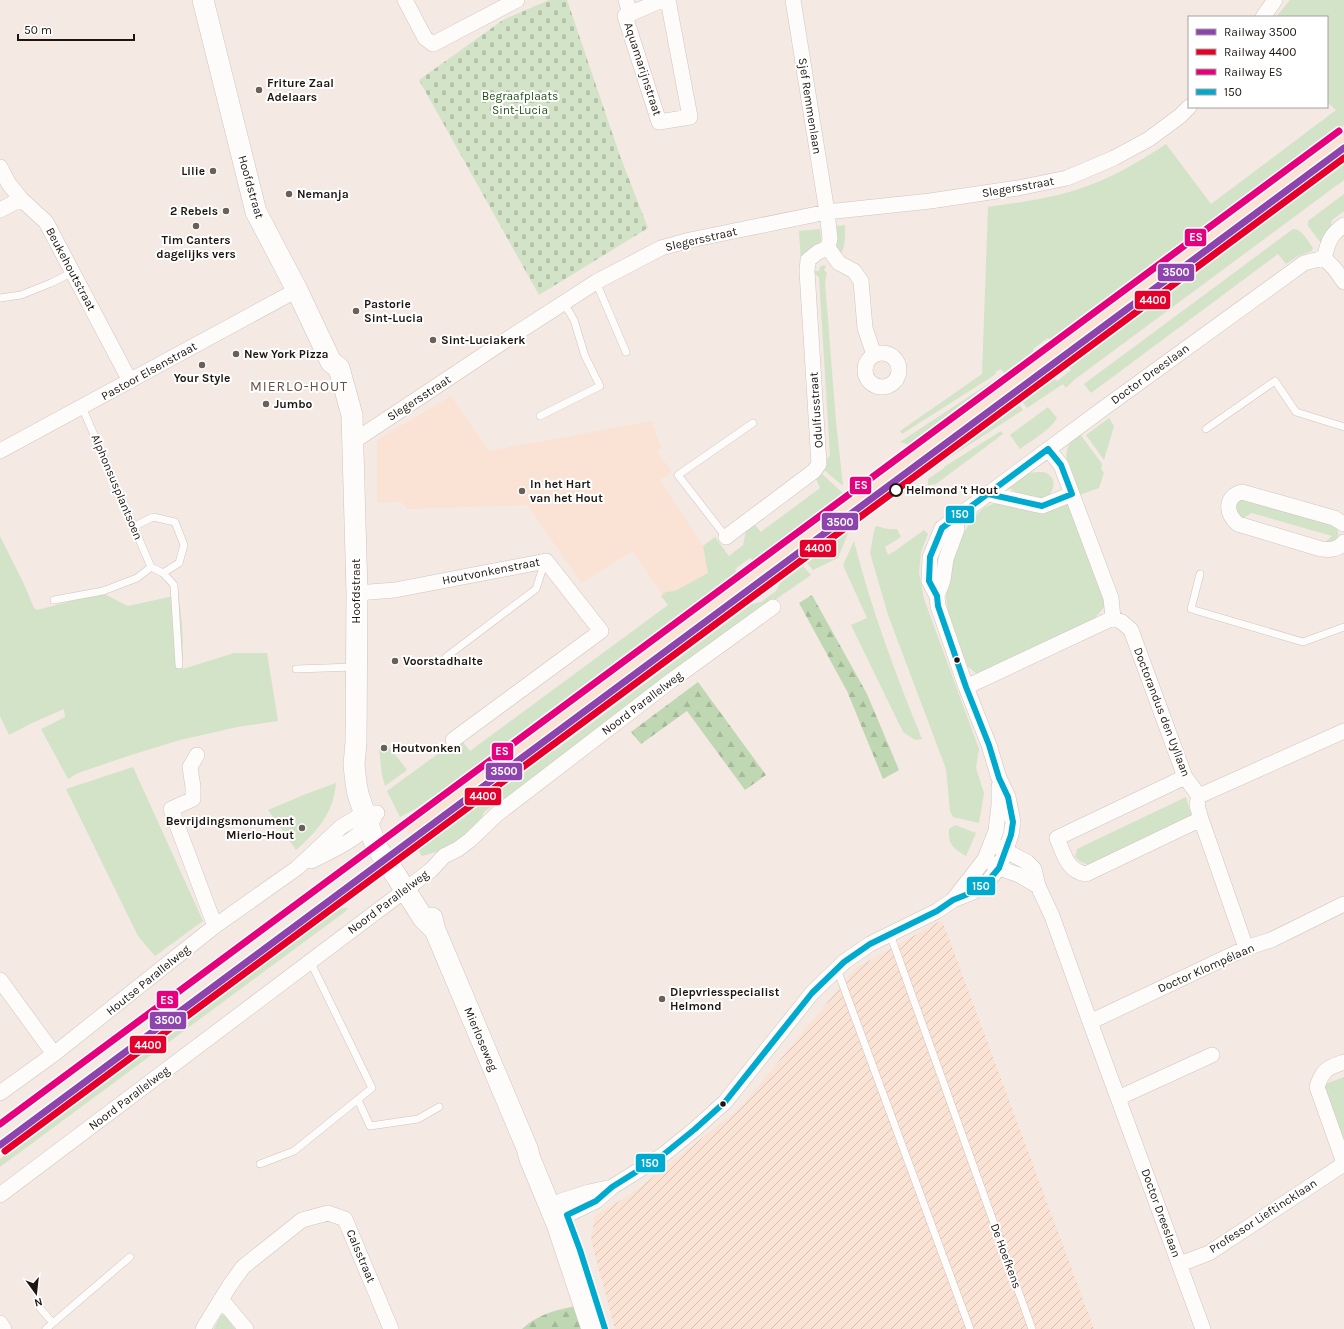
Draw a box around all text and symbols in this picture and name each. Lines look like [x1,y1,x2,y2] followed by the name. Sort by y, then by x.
[18,16,134,42] scale bar
[1188,16,1328,108] legend
[621,21,665,118] street label: Aquamarijnstraat
[24,23,52,37] text: 50 m
[1224,25,1297,39] text: Railway 3500
[1224,45,1296,59] text: Railway 4400
[795,57,825,155] street label: Sjef Remmenlaan
[1224,65,1283,79] text: Railway ES
[267,76,334,104] place label: Friture Zaal Adelaars
[254,85,264,95] marker: Friture Zaal Adelaars
[1224,85,1242,99] text: 150
[482,89,558,117] park label: Begraafplaats Sint-Lucia
[235,154,267,221] street label: Hoofdstraat
[181,164,205,178] place label: Lilie
[208,166,218,176] marker: Lilie
[981,174,1056,200] street label: Slegersstraat
[297,187,349,201] place label: Nemanja
[284,189,294,199] marker: Nemanja
[170,204,218,218] place label: 2 Rebels
[221,206,231,216] marker: 2 Rebels
[191,221,201,231] marker: Tim Canters dagelijks vers
[664,224,739,254] street label: Slegersstraat
[43,225,99,313] street label: Beukehoutstraat
[1184,228,1207,247] line badge: ES
[1189,231,1203,244] text: ES
[156,233,236,261] place label: Tim Canters dagelijks vers
[1157,263,1195,282] line badge: 3500
[1162,266,1190,279] text: 3500
[1134,290,1171,310] line badge: 4400
[1139,294,1167,307] text: 4400
[364,297,423,325] place label: Pastorie Sint-Lucia
[351,306,361,316] marker: Pastorie Sint-Lucia
[441,333,525,347] place label: Sint-Luciakerk
[428,335,438,345] marker: Sint-Luciakerk
[99,339,200,403] street label: Pastoor Elsenstraat
[1108,341,1192,407] street label: Doctor Dreeslaan
[244,347,329,361] place label: New York Pizza
[231,349,241,359] marker: New York Pizza
[197,360,207,370] marker: Your Style
[174,371,230,385] place label: Your Style
[806,371,826,448] street label: Odulfusstraat
[384,372,454,424] street label: Slegersstraat
[250,378,348,395] district label: MIERLO-HOUT
[274,397,313,411] place label: Jumbo
[261,399,271,409] marker: Jumbo
[88,432,146,542] street label: Alphonsusplantsoen
[849,476,872,495] line badge: ES
[530,477,603,505] place label: In het Hart van het Hout
[854,479,868,492] text: ES
[889,483,903,497] marker: Helmond 't Hout
[906,483,998,497] place label: Helmond 't Hout
[517,486,527,496] marker: In het Hart van het Hout
[945,505,975,524] line badge: 150
[951,508,969,521] text: 150
[821,512,859,531] line badge: 3500
[826,516,854,529] text: 3500
[799,539,837,558] line badge: 4400
[804,542,832,555] text: 4400
[441,555,542,587] street label: Houtvonkenstraat
[349,558,363,624] street label: Hoofdstraat
[1131,645,1193,779] street label: Doctorandus den Uyllaan
[403,654,483,668] place label: Voorstadhalte
[952,655,962,665] unlabelled marker
[390,656,400,666] marker: Voorstadhalte
[599,668,685,738] street label: Noord Parallelweg
[392,741,461,755] place label: Houtvonken
[491,742,514,761] line badge: ES
[379,743,389,753] marker: Houtvonken
[495,745,509,758] text: ES
[485,762,523,781] line badge: 3500
[490,765,518,778] text: 3500
[464,787,502,806] line badge: 4400
[469,790,497,803] text: 4400
[166,814,294,842] place label: Bevrijdingsmonument Mierlo-Hout
[297,823,307,833] marker: Bevrijdingsmonument Mierlo-Hout
[345,867,431,937] street label: Noord Parallelweg
[966,876,996,896] line badge: 150
[972,880,990,893] text: 150
[1155,940,1257,996] street label: Doctor Klompélaan
[103,942,193,1018] street label: Houtse Parallelweg
[670,985,780,1013] place label: Diepvriesspecialist Helmond
[156,990,179,1009] line badge: ES
[160,994,174,1007] text: ES
[657,994,667,1004] marker: Diepvriesspecialist Helmond
[461,1005,501,1073] street label: Mierloseweg
[149,1011,187,1030] line badge: 3500
[154,1014,182,1027] text: 3500
[129,1035,167,1054] line badge: 4400
[134,1039,162,1052] text: 4400
[86,1063,172,1133] street label: Noord Parallelweg
[718,1099,728,1109] unlabelled marker
[635,1153,666,1173] line badge: 150
[641,1157,659,1170] text: 150
[1138,1167,1184,1259] street label: Doctor Dreeslaan
[1206,1176,1320,1256] street label: Professor Lieftincklaan
[988,1222,1024,1290] street label: De Hoefkens
[344,1227,379,1285] street label: Calsstraat
[16,1273,56,1313] north arrow
[33,1295,44,1309] text: N

